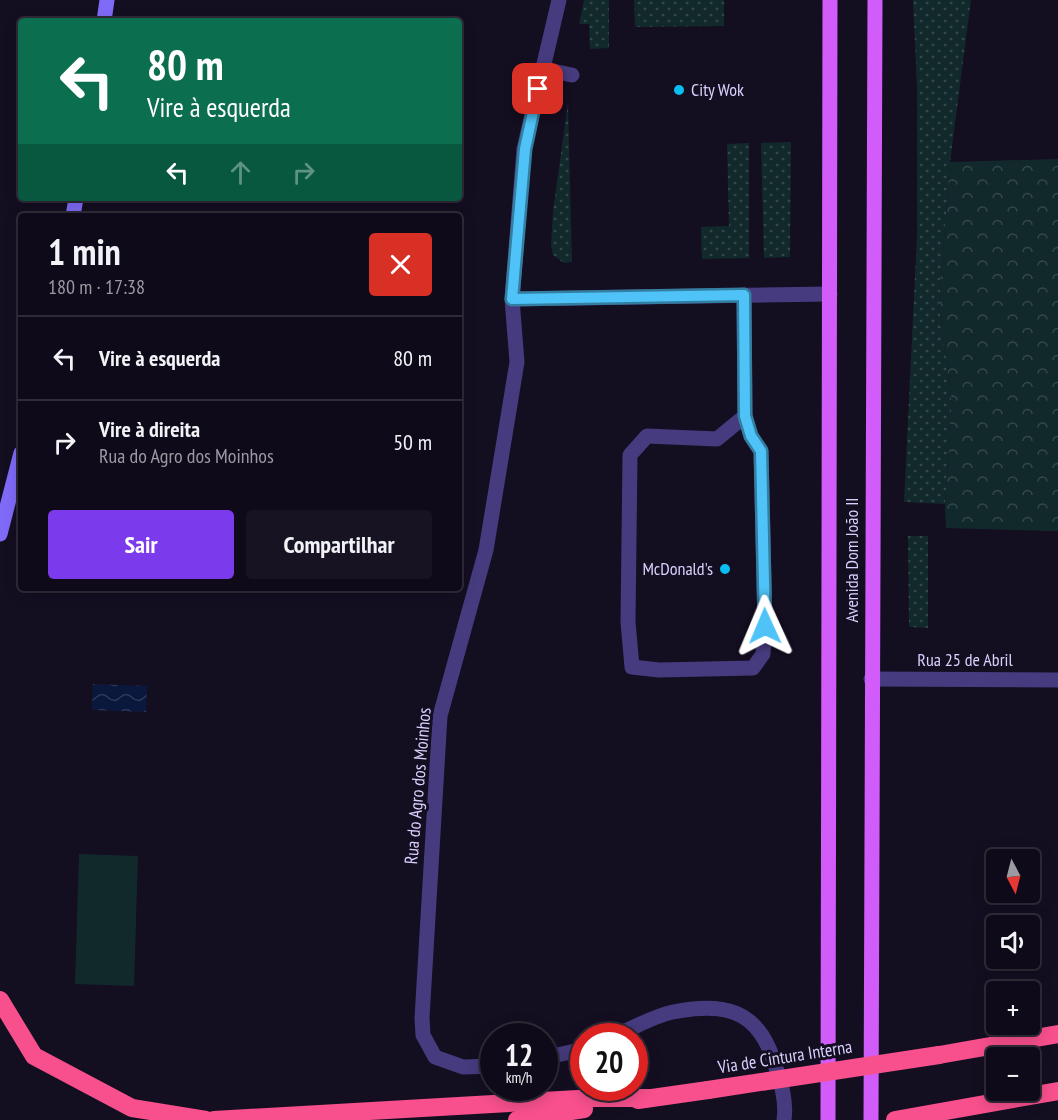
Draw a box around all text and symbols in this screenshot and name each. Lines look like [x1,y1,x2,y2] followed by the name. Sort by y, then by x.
[147,37,224,92] text: 80 m
[48,42,126,120] icon: left
[512,63,563,114] pin
[521,72,554,105] icon: arrive
[691,78,744,101] place label: City Wok
[672,83,686,97] marker: City Wok
[147,90,291,124] text: Vire à esquerda
[161,156,194,189] icon: left
[224,156,257,189] icon: ahead
[287,156,320,189] icon: right
[48,228,121,275] text: 1 min
[369,233,432,296] button: close
[48,274,145,300] text: 180 m · 17:38
[48,342,81,375] icon: left
[99,344,220,372] text: Vire à esquerda
[393,344,432,372] text: 80 m
[99,415,200,443] text: Vire à direita
[48,426,81,459] icon: right
[393,428,432,456] text: 50 m
[99,443,274,469] text: Rua do Agro dos Moinhos
[840,497,863,623] street label: Avenida Dom João II
[48,510,234,579] button: Sair
[246,510,432,579] button: Compartilhar
[642,557,713,580] place label: McDonald's
[718,562,732,576] marker: McDonald's
[733,594,797,658] position arrow
[917,648,1014,671] street label: Rua 25 de Abril
[399,707,436,865] street label: Rua do Agro dos Moinhos
[986,849,1040,903] north arrow
[986,849,1040,1101] map controls
[986,915,1040,969] button: sound
[986,981,1040,1035] button: +
[570,1023,648,1101] speed limit sign: 20
[505,1035,533,1074] text: 12
[715,1035,854,1079] street label: Via de Cintura Interna
[986,1047,1040,1101] button: −
[506,1068,532,1087] text: km/h

